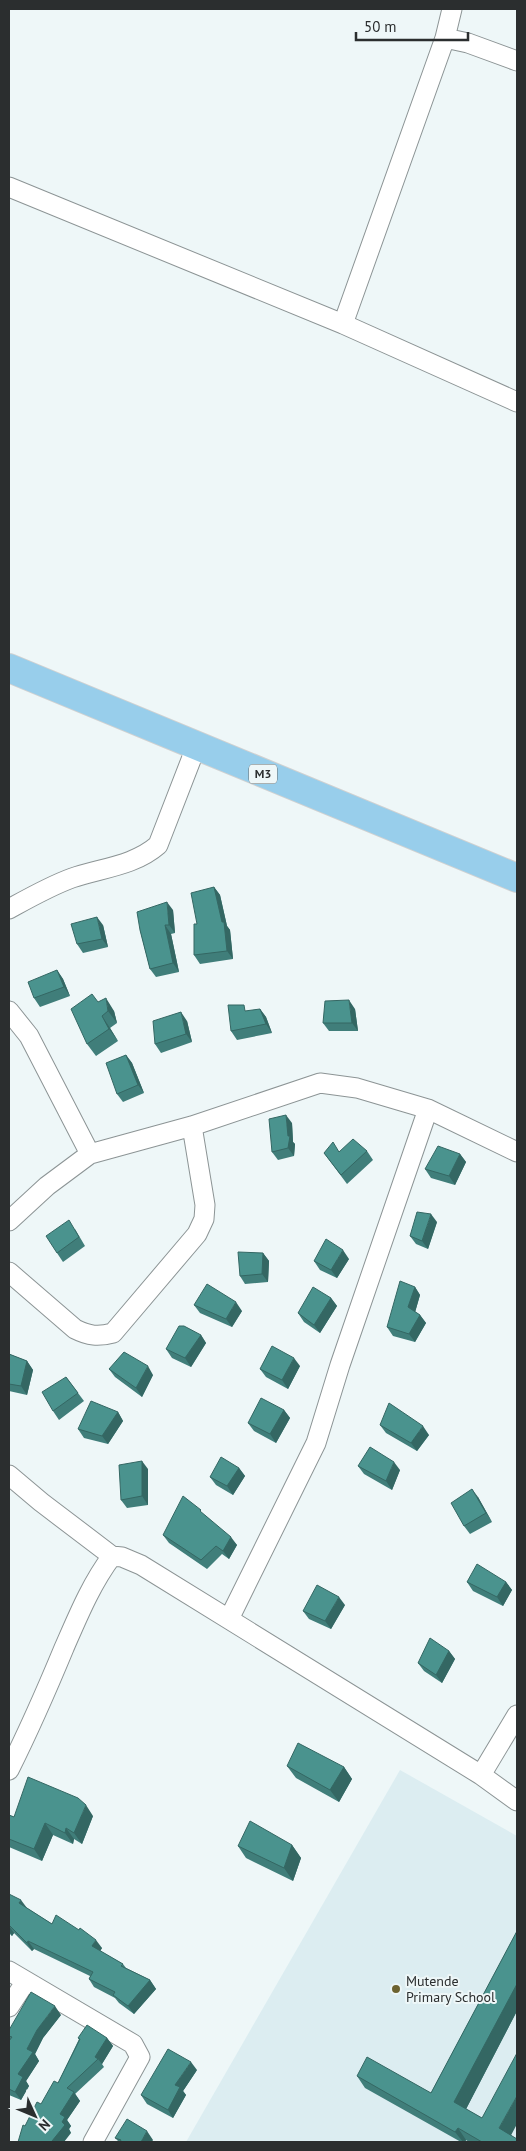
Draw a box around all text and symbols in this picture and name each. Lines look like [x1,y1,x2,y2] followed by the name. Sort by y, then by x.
[356,10,468,42] scale bar
[364,17,397,36] text: 50 m
[249,764,277,784] road number: M3
[406,1972,495,2006] place label: Mutende Primary School
[390,1983,402,1995] marker: Mutende Primary School
[10,2091,60,2141] north arrow
[35,2115,54,2135] text: N

